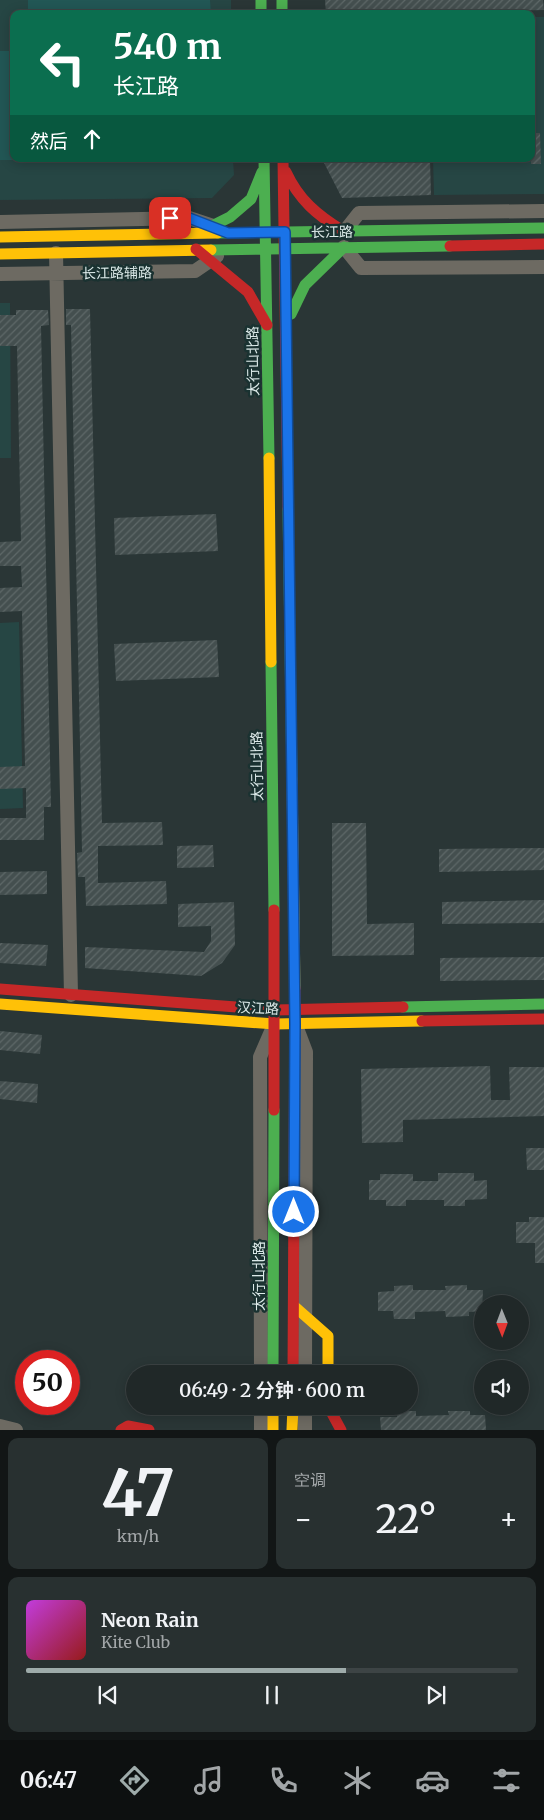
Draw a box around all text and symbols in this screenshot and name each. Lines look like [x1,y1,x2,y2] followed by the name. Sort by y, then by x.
[113,25,221,69] text: 540 m
[30,30,95,95] icon: left
[113,72,179,100] text: 长江路
[78,125,106,153] icon: ahead
[30,129,68,153] text: 然后
[149,197,191,239] pin
[156,204,184,232] icon: arrive
[311,223,353,241] street label: 长江路
[82,263,152,283] street label: 长江路辅路
[243,326,263,396] street label: 太行山北路
[247,731,267,801] street label: 太行山北路
[237,998,279,1018] street label: 汉江路
[267,1185,319,1237] position arrow
[250,1241,268,1311] street label: 太行山北路
[474,1295,529,1350] north arrow
[474,1295,529,1415] map controls
[15,1350,80,1415] speed limit sign: 50
[474,1360,529,1415] button: sound
[179,1378,365,1402] text: 06:49 · 2 分钟 · 600 m
[101,1452,175,1534] text: 47
[294,1470,326,1490] text: 空调
[375,1496,437,1543] text: 22°
[294,1501,313,1537] text: −
[499,1501,518,1537] text: +
[117,1526,159,1546] text: km/h
[101,1608,199,1632] text: Neon Rain
[101,1632,170,1652] text: Kite Club
[94,1681,122,1709] icon: previous
[258,1681,286,1709] icon: pause
[422,1681,450,1709] icon: next
[117,1763,152,1798] icon: directions
[191,1763,226,1798] icon: music
[266,1763,301,1798] icon: phone
[340,1763,375,1798] icon: climate
[415,1763,450,1798] icon: car
[489,1763,524,1798] icon: filters
[20,1766,77,1794] text: 06:47

